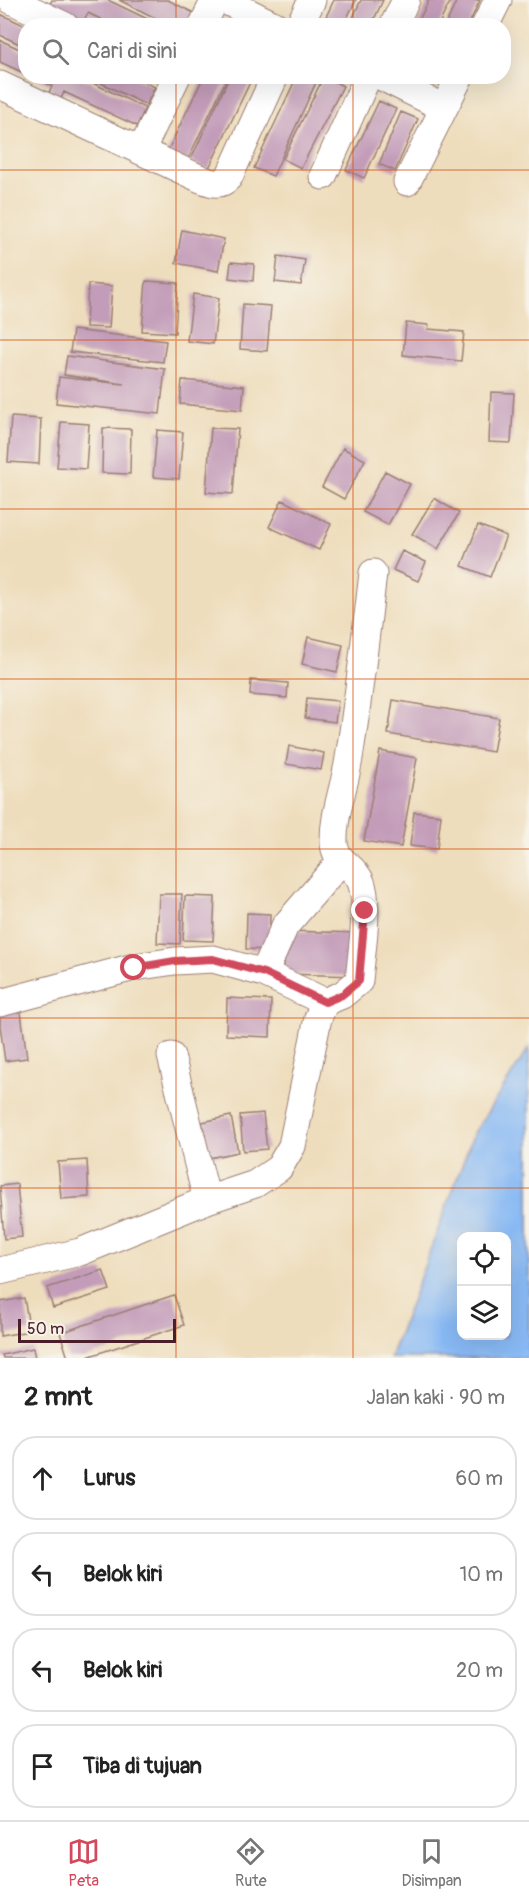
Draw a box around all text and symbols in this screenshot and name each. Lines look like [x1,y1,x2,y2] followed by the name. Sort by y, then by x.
[18,18,511,84] search box
[39,35,72,68] icon: search
[87,37,177,65] text: Cari di sini
[351,897,377,923] route end
[120,954,146,980] route start
[457,1232,511,1340] map controls
[457,1232,511,1286] button: locate
[457,1286,511,1340] button: layers
[18,1316,176,1344] scale bar
[27,1319,64,1339] text: 50 m
[24,1381,92,1413] text: 2 mnt
[366,1385,505,1410] text: Jalan kaki · 90 m
[26,1462,59,1495] icon: ahead
[83,1464,135,1492] text: Lurus
[456,1466,503,1491] text: 60 m
[26,1558,59,1591] icon: left
[83,1560,162,1588] text: Belok kiri
[459,1562,503,1587] text: 10 m
[26,1654,59,1687] icon: left
[83,1656,162,1684] text: Belok kiri
[456,1658,503,1683] text: 20 m
[26,1750,59,1783] icon: arrive
[83,1752,202,1780] text: Tiba di tujuan
[67,1835,100,1891] tab: Peta
[234,1835,267,1891] tab: Rute
[402,1835,462,1891] tab: Disimpan

